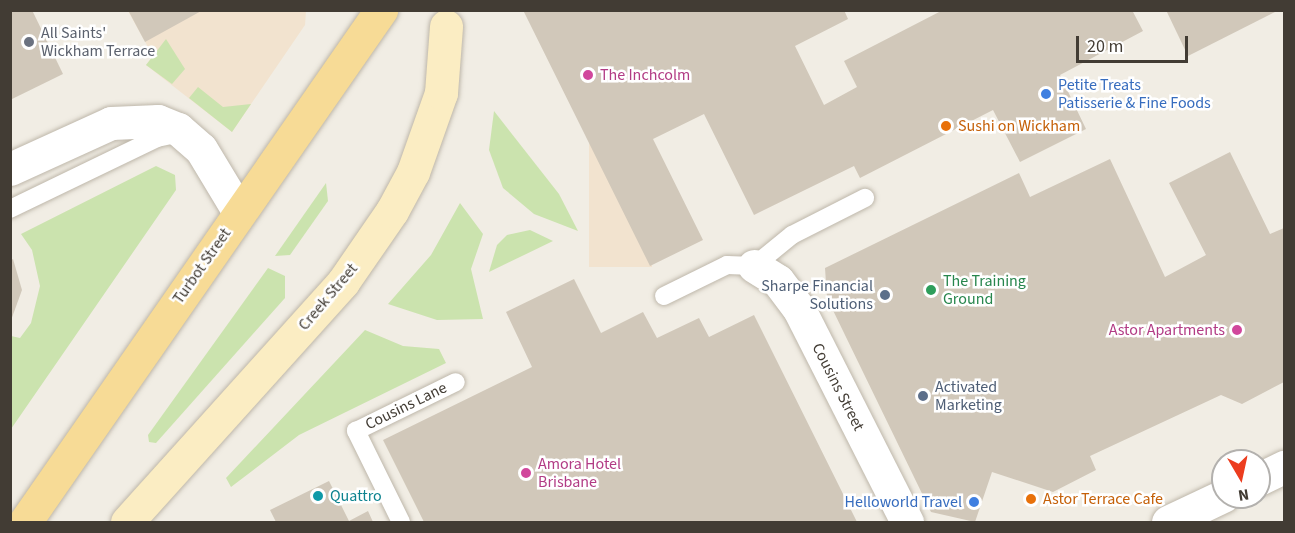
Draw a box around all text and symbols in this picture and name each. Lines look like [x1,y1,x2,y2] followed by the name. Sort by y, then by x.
[41,23,155,61] place label: All Saints' Wickham Terrace
[1079,24,1192,62] scale bar
[1087,34,1123,59] text: 20 m
[22,35,36,49] marker: All Saints' Wickham Terrace
[600,65,690,85] place label: The Inchcolm
[581,68,595,82] marker: The Inchcolm
[1058,75,1211,113] place label: Petite Treats Patisserie & Fine Foods
[1039,87,1053,101] marker: Petite Treats Patisserie & Fine Foods
[958,116,1080,136] place label: Sushi on Wickham
[939,119,953,133] marker: Sushi on Wickham
[169,224,235,308] street label: Turbot Street
[294,260,362,334] street label: Creek Street
[943,271,1026,309] place label: The Training Ground
[761,276,873,314] place label: Sharpe Financial Solutions
[924,283,938,297] marker: The Training Ground
[878,288,892,302] marker: Sharpe Financial Solutions
[1109,320,1225,340] place label: Astor Apartments
[1230,323,1244,337] marker: Astor Apartments
[808,340,868,434] street label: Cousins Street
[935,377,1002,415] place label: Activated Marketing
[362,378,450,434] street label: Cousins Lane
[916,389,930,403] marker: Activated Marketing
[1211,449,1271,509] north arrow
[538,454,621,492] place label: Amora Hotel Brisbane
[519,466,533,480] marker: Amora Hotel Brisbane
[1237,483,1250,506] text: N
[330,486,382,506] place label: Quattro
[311,489,325,503] marker: Quattro
[1043,489,1163,509] place label: Astor Terrace Cafe
[845,492,962,512] place label: Helloworld Travel
[1024,492,1038,506] marker: Astor Terrace Cafe
[967,495,981,509] marker: Helloworld Travel

